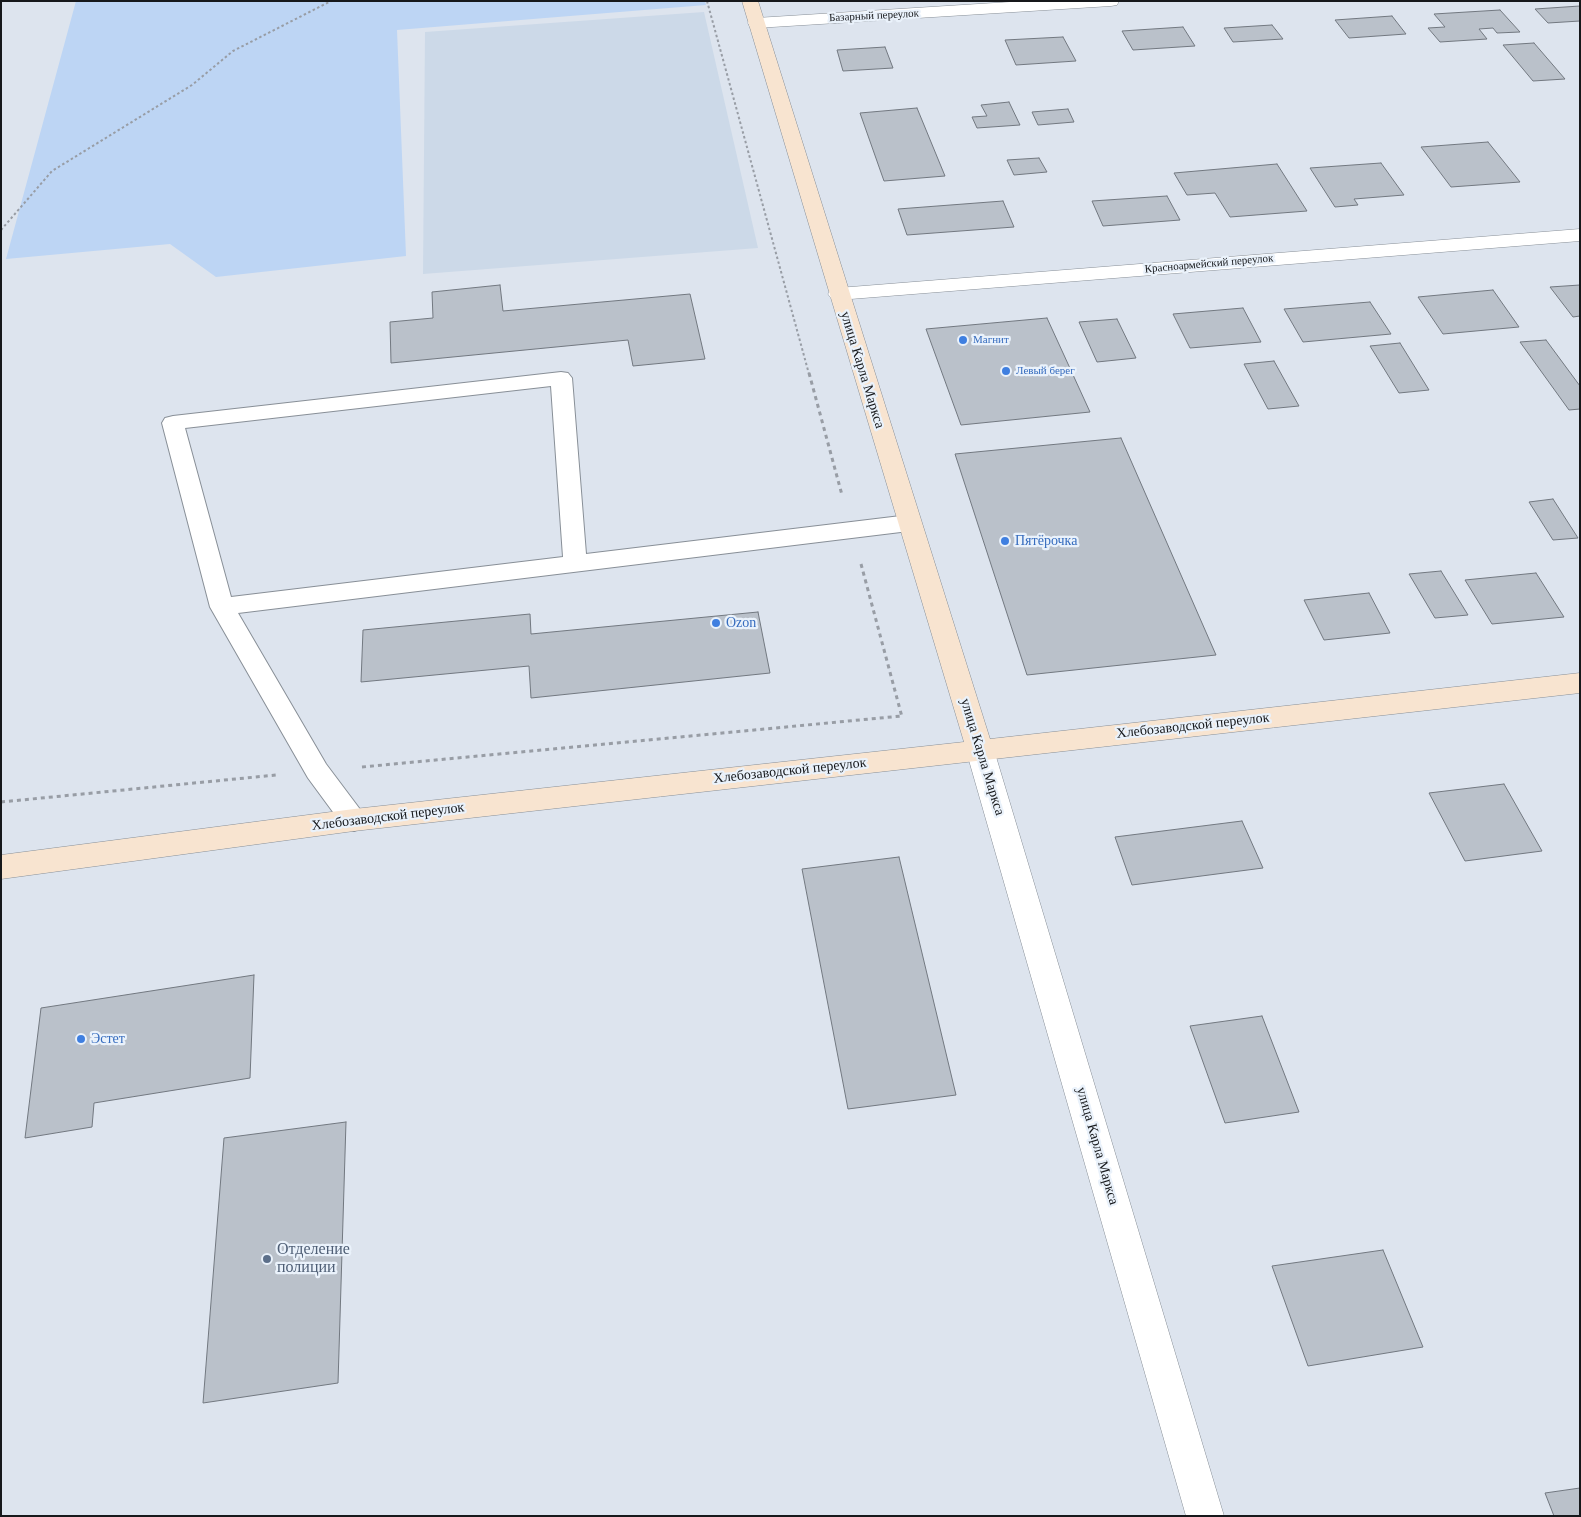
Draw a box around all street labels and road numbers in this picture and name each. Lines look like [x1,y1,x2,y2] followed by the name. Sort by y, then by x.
[829,7,919,25] street label: Базарный переулок
[1144,252,1274,276] street label: Красноармейский переулок
[836,309,888,431] street label: улица Карла Маркса
[956,696,1008,818] street label: улица Карла Маркса
[1116,710,1270,742] street label: Хлебозаводской переулок
[713,755,867,787] street label: Хлебозаводской переулок
[311,799,465,835] street label: Хлебозаводской переулок
[1072,1085,1122,1207] street label: улица Карла Маркса

